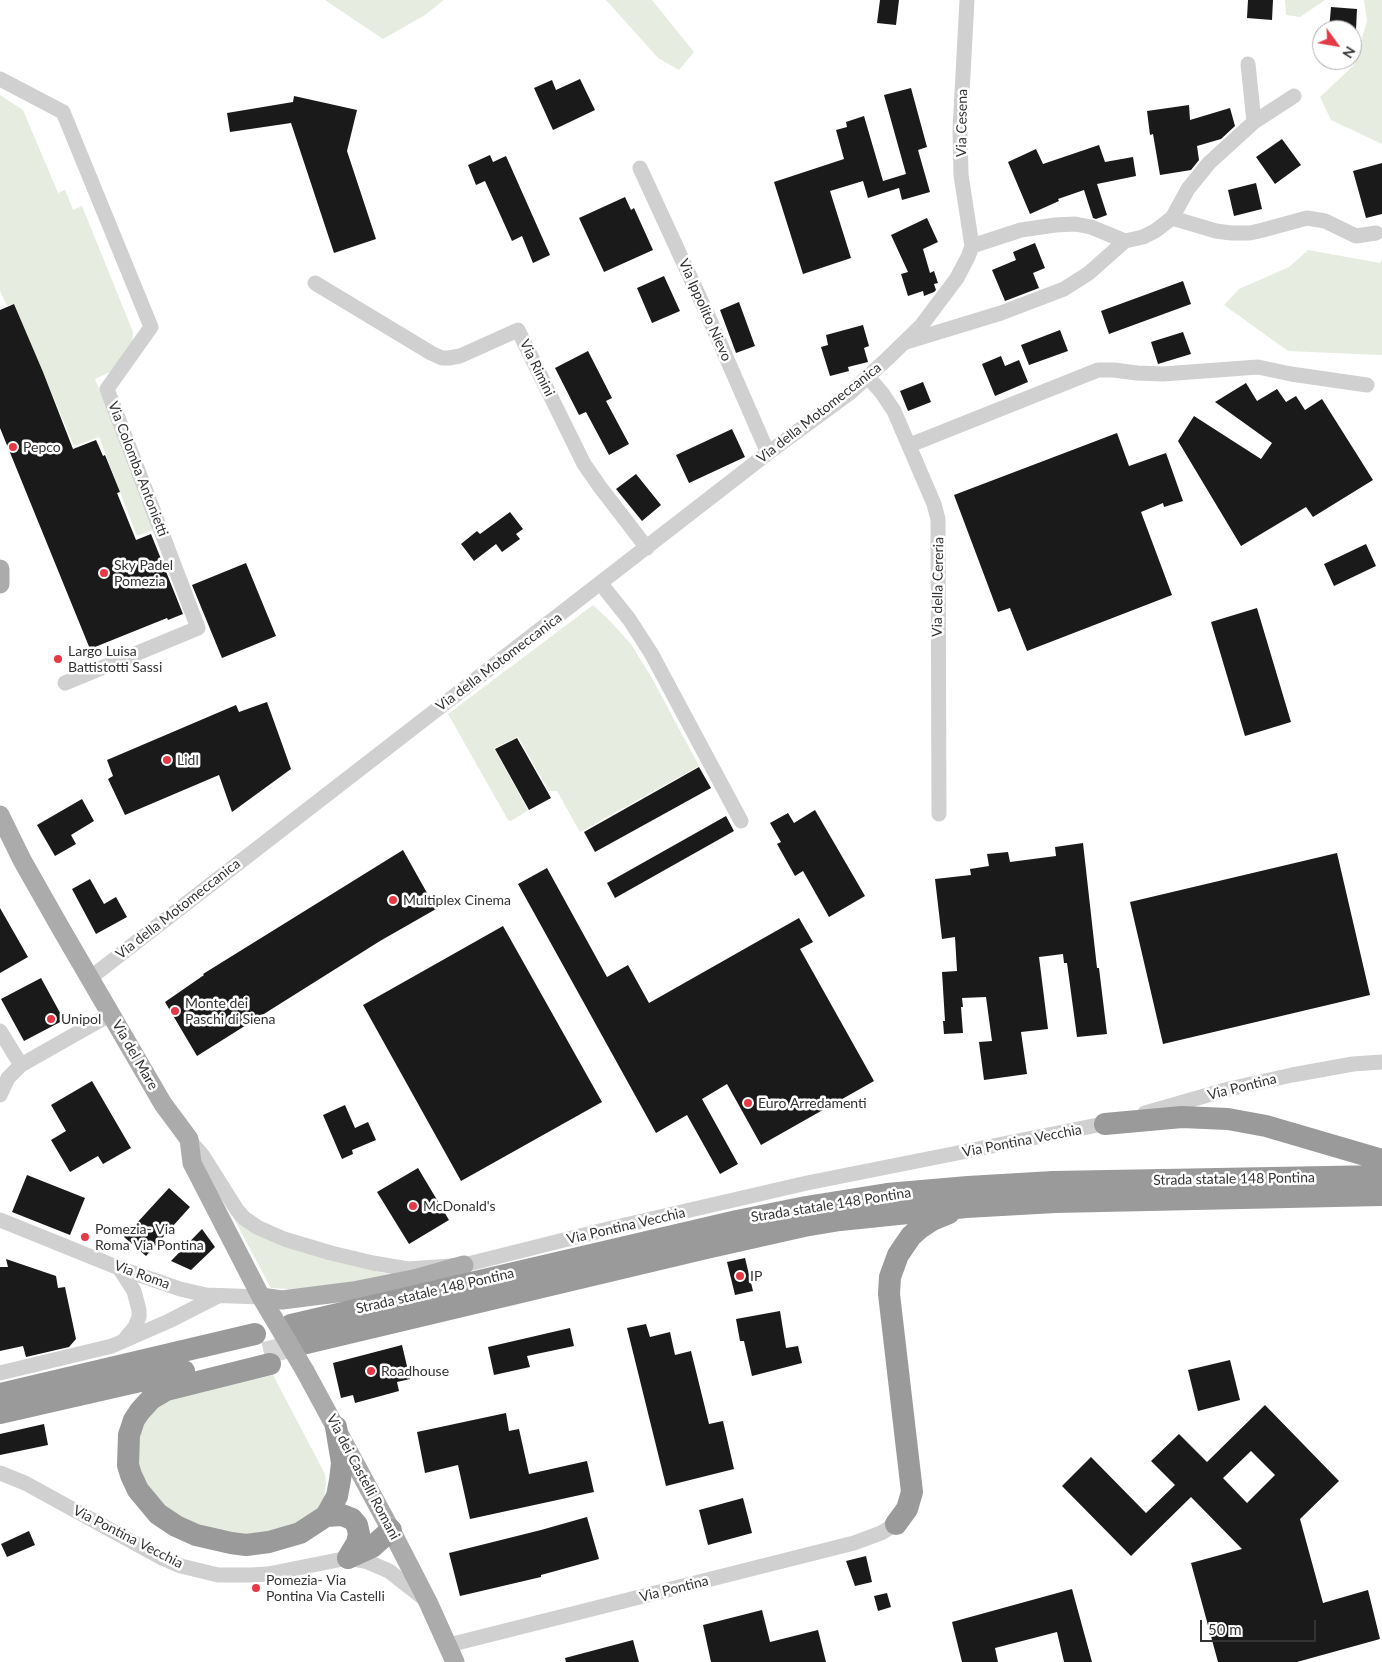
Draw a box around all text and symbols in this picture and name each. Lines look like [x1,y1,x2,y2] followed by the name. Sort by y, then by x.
[1312,20,1362,70] north arrow
[1339,44,1359,62] text: N
[953,89,971,157] street label: Via Cesena
[675,256,735,364] street label: Via Ippolito Nievo
[516,337,558,399] street label: Via Rimini
[753,359,885,467] street label: Via della Motomeccanica
[104,399,172,539] street label: Via Colomba Antonietti
[23,439,61,455] place label: Pepco
[7,441,19,453] marker: Pepco
[929,537,947,637] street label: Via della Cereria
[114,557,173,590] place label: Sky Padel Pomezia
[98,567,110,579] marker: Sky Padel Pomezia
[433,609,565,715] street label: Via della Motomeccanica
[68,643,162,676] place label: Largo Luisa Battistotti Sassi
[52,653,64,665] marker: Largo Luisa Battistotti Sassi
[177,752,199,768] place label: Lidl
[161,754,173,766] marker: Lidl
[112,855,244,963] street label: Via della Motomeccanica
[403,892,511,908] place label: Multiplex Cinema
[387,894,399,906] marker: Multiplex Cinema
[185,995,275,1028] place label: Monte dei Paschi di Siena
[169,1005,181,1017] marker: Monte dei Paschi di Siena
[61,1011,101,1027] place label: Unipol
[45,1013,57,1025] marker: Unipol
[108,1017,162,1093] street label: Via del Mare
[1206,1070,1278,1104] street label: Via Pontina
[758,1095,867,1111] place label: Euro Arredamenti
[742,1097,754,1109] marker: Euro Arredamenti
[961,1121,1083,1161] street label: Via Pontina Vecchia
[1153,1169,1315,1189] street label: Strada statale 148 Pontina
[750,1184,912,1226] street label: Strada statale 148 Pontina
[423,1198,496,1214] place label: McDonald's
[407,1200,419,1212] marker: McDonald's
[565,1204,687,1248] street label: Via Pontina Vecchia
[95,1221,204,1254] place label: Pomezia- Via Roma Via Pontina
[79,1231,91,1243] marker: Pomezia- Via Roma Via Pontina
[112,1257,172,1293] street label: Via Roma
[354,1265,516,1317] street label: Strada statale 148 Pontina
[750,1268,762,1284] place label: IP
[734,1270,746,1282] marker: IP
[381,1363,449,1379] place label: Roadhouse
[365,1365,377,1377] marker: Roadhouse
[323,1411,403,1543] street label: Via dei Castelli Romani
[70,1502,186,1572] street label: Via Pontina Vecchia
[266,1572,385,1604] place label: Pomezia- Via Pontina Via Castelli
[638,1572,710,1606] street label: Via Pontina
[250,1582,262,1594] marker: Pomezia- Via Pontina Via Castelli
[1202,1610,1318,1642] scale bar
[1208,1620,1242,1638] text: 50 m

